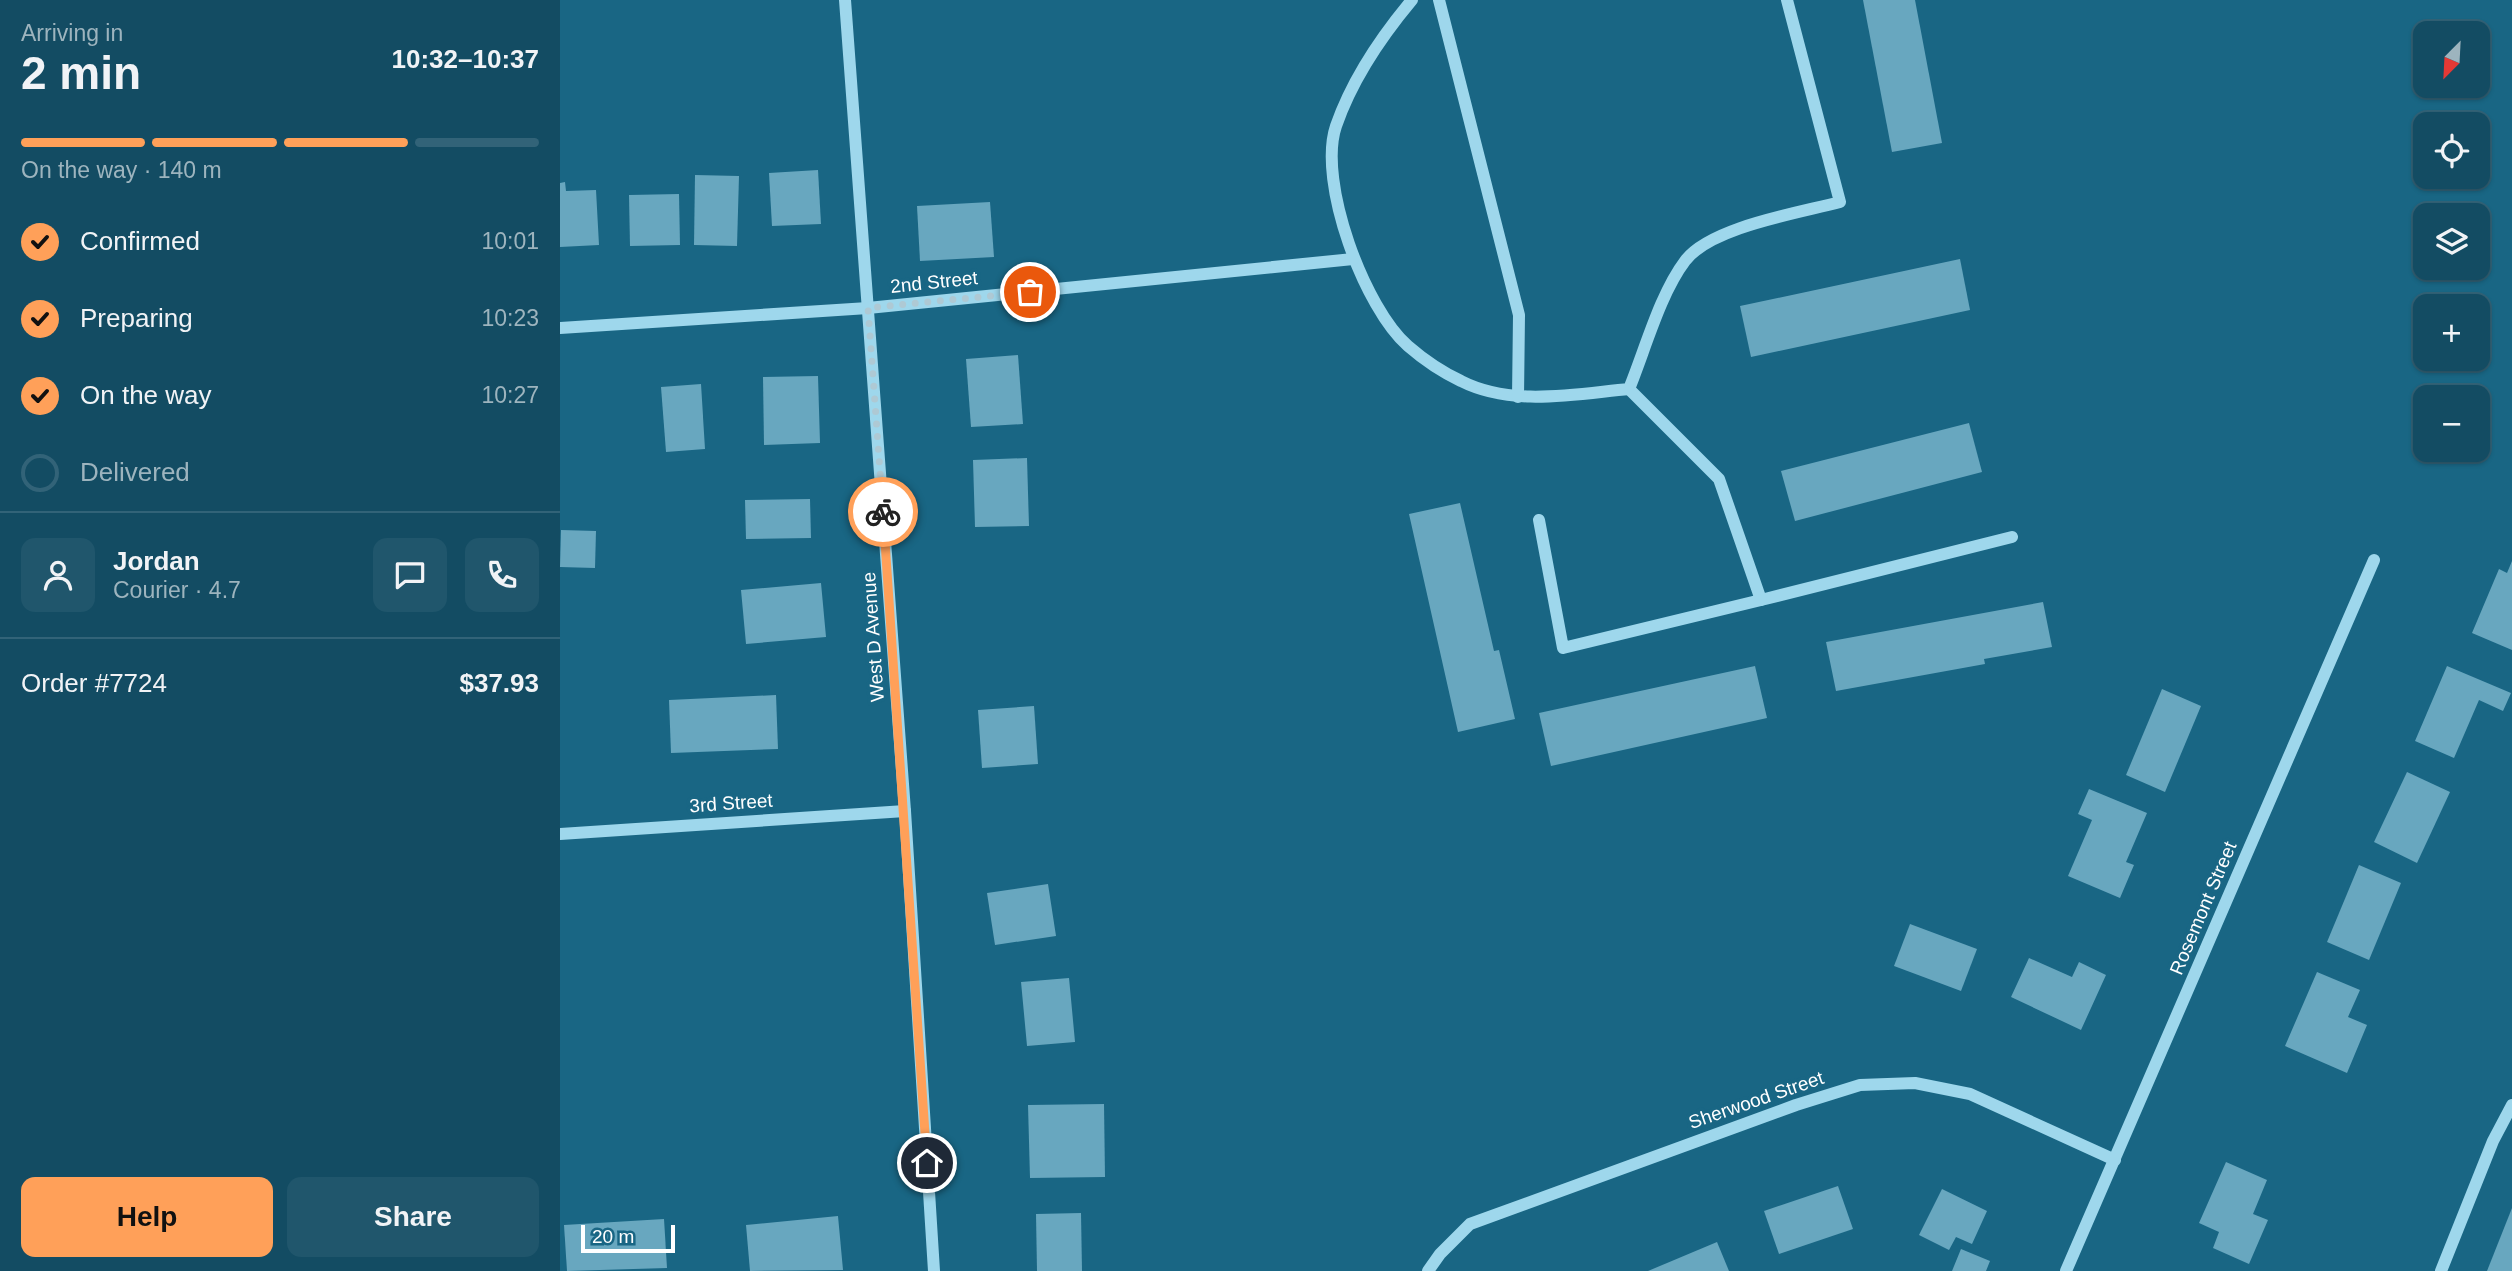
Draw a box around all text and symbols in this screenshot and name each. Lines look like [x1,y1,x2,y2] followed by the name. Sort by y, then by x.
[21,20,123,46] text: Arriving in
[2413,21,2490,98] north arrow
[2413,21,2490,462] map controls
[392,44,539,74] text: 10:32–10:37
[21,47,141,99] text: 2 min
[2413,112,2490,189] button: locate
[21,157,222,183] text: On the way · 140 m
[2413,203,2490,280] button: layers
[21,223,59,261] icon: check
[80,226,200,256] text: Confirmed
[481,228,539,254] text: 10:01
[1000,262,1060,322] pin
[889,267,979,297] street label: 2nd Street
[1011,273,1049,311] icon: bag
[2413,294,2490,371] button: +
[21,300,59,338] icon: check
[80,303,193,333] text: Preparing
[481,305,539,331] text: 10:23
[21,377,59,415] icon: check
[80,380,212,410] text: On the way
[481,382,539,408] text: 10:27
[2413,385,2490,462] button: −
[80,457,190,487] text: Delivered
[848,477,918,547] courier
[864,493,902,531] icon: bike
[21,538,95,612] button: person
[373,538,447,612] button: chat
[465,538,539,612] button: phone
[113,546,200,576] text: Jordan
[858,571,888,703] street label: West D Avenue
[113,577,241,603] text: Courier · 4.7
[21,668,167,698] text: Order #7724
[459,668,539,698] text: $37.93
[689,790,774,816] street label: 3rd Street
[2165,838,2241,978] street label: Rosemont Street
[1686,1067,1827,1133] street label: Sherwood Street
[897,1133,957,1193] pin
[908,1144,946,1182] icon: home
[21,1177,273,1257] button: Help
[287,1177,539,1257] button: Share
[581,1222,676,1254] scale bar
[592,1226,634,1247] text: 20 m

